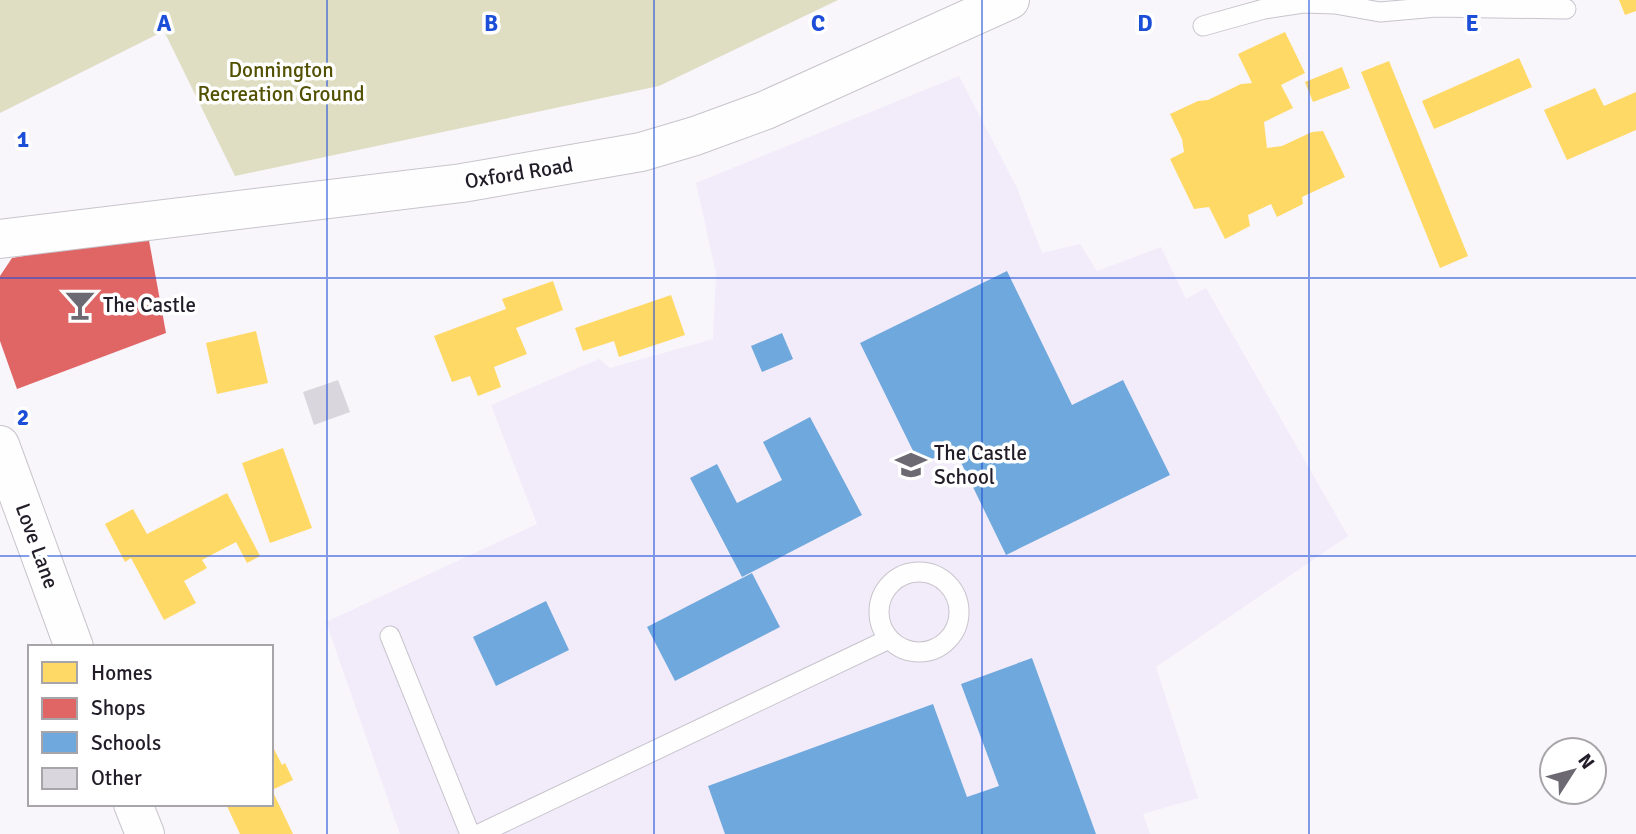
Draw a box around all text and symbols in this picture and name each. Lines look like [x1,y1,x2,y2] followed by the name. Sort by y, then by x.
[157,9,172,38] text: A
[484,9,498,38] text: B
[811,9,825,38] text: C
[1137,9,1153,38] text: D
[1465,9,1479,38] text: E
[197,57,365,107] park label: Donnington Recreation Ground
[17,125,29,154] text: 1
[463,152,575,194] street label: Oxford Road
[63,288,97,322] bar icon: The Castle
[103,292,196,318] place label: The Castle
[17,403,29,432] text: 2
[934,440,1027,490] place label: The Castle School
[894,448,928,482] school or university icon: The Castle School
[10,500,64,592] street label: Love Lane
[28,645,273,806] legend
[91,660,153,686] text: Homes
[91,695,145,721] text: Shops
[91,730,161,756] text: Schools
[1538,736,1608,806] north arrow
[1572,749,1600,774] text: N
[91,765,142,791] text: Other

